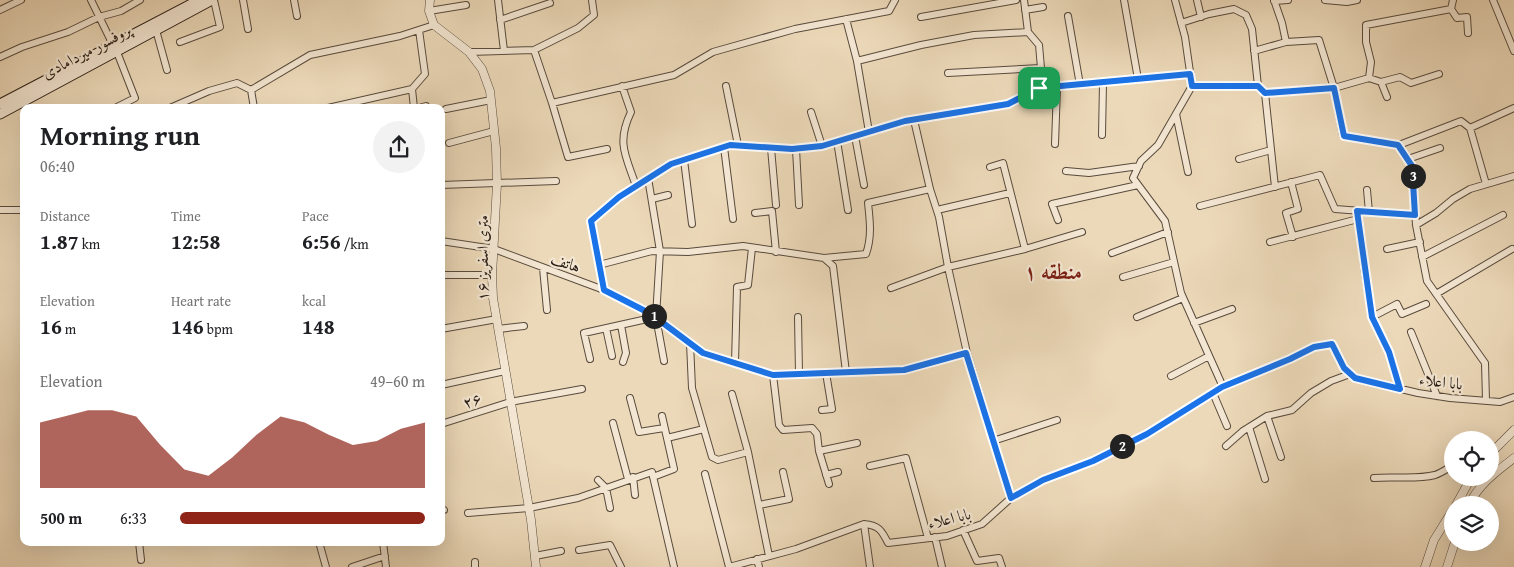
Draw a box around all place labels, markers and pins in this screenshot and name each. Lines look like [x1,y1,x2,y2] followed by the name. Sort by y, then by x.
[1018,67,1060,109] pin
[1400,164,1426,188] pin: 3
[642,304,666,328] pin: 1
[1110,434,1134,458] pin: 2

